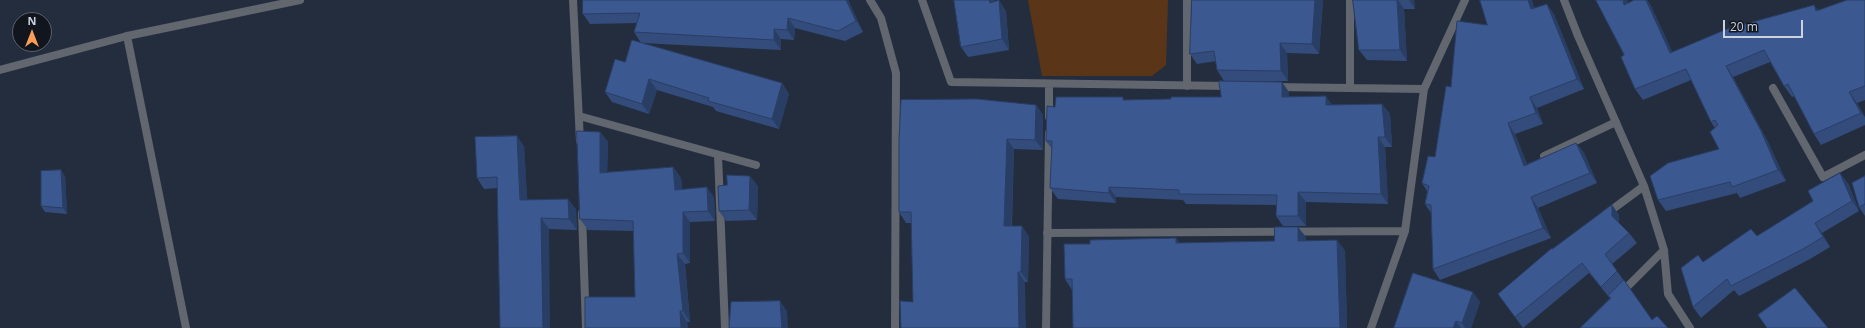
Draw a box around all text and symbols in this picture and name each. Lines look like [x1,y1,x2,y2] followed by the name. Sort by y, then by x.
[12,12,52,52] north arrow
[1725,12,1805,38] scale bar
[28,13,36,28] text: N
[1730,18,1758,35] text: 20 m

